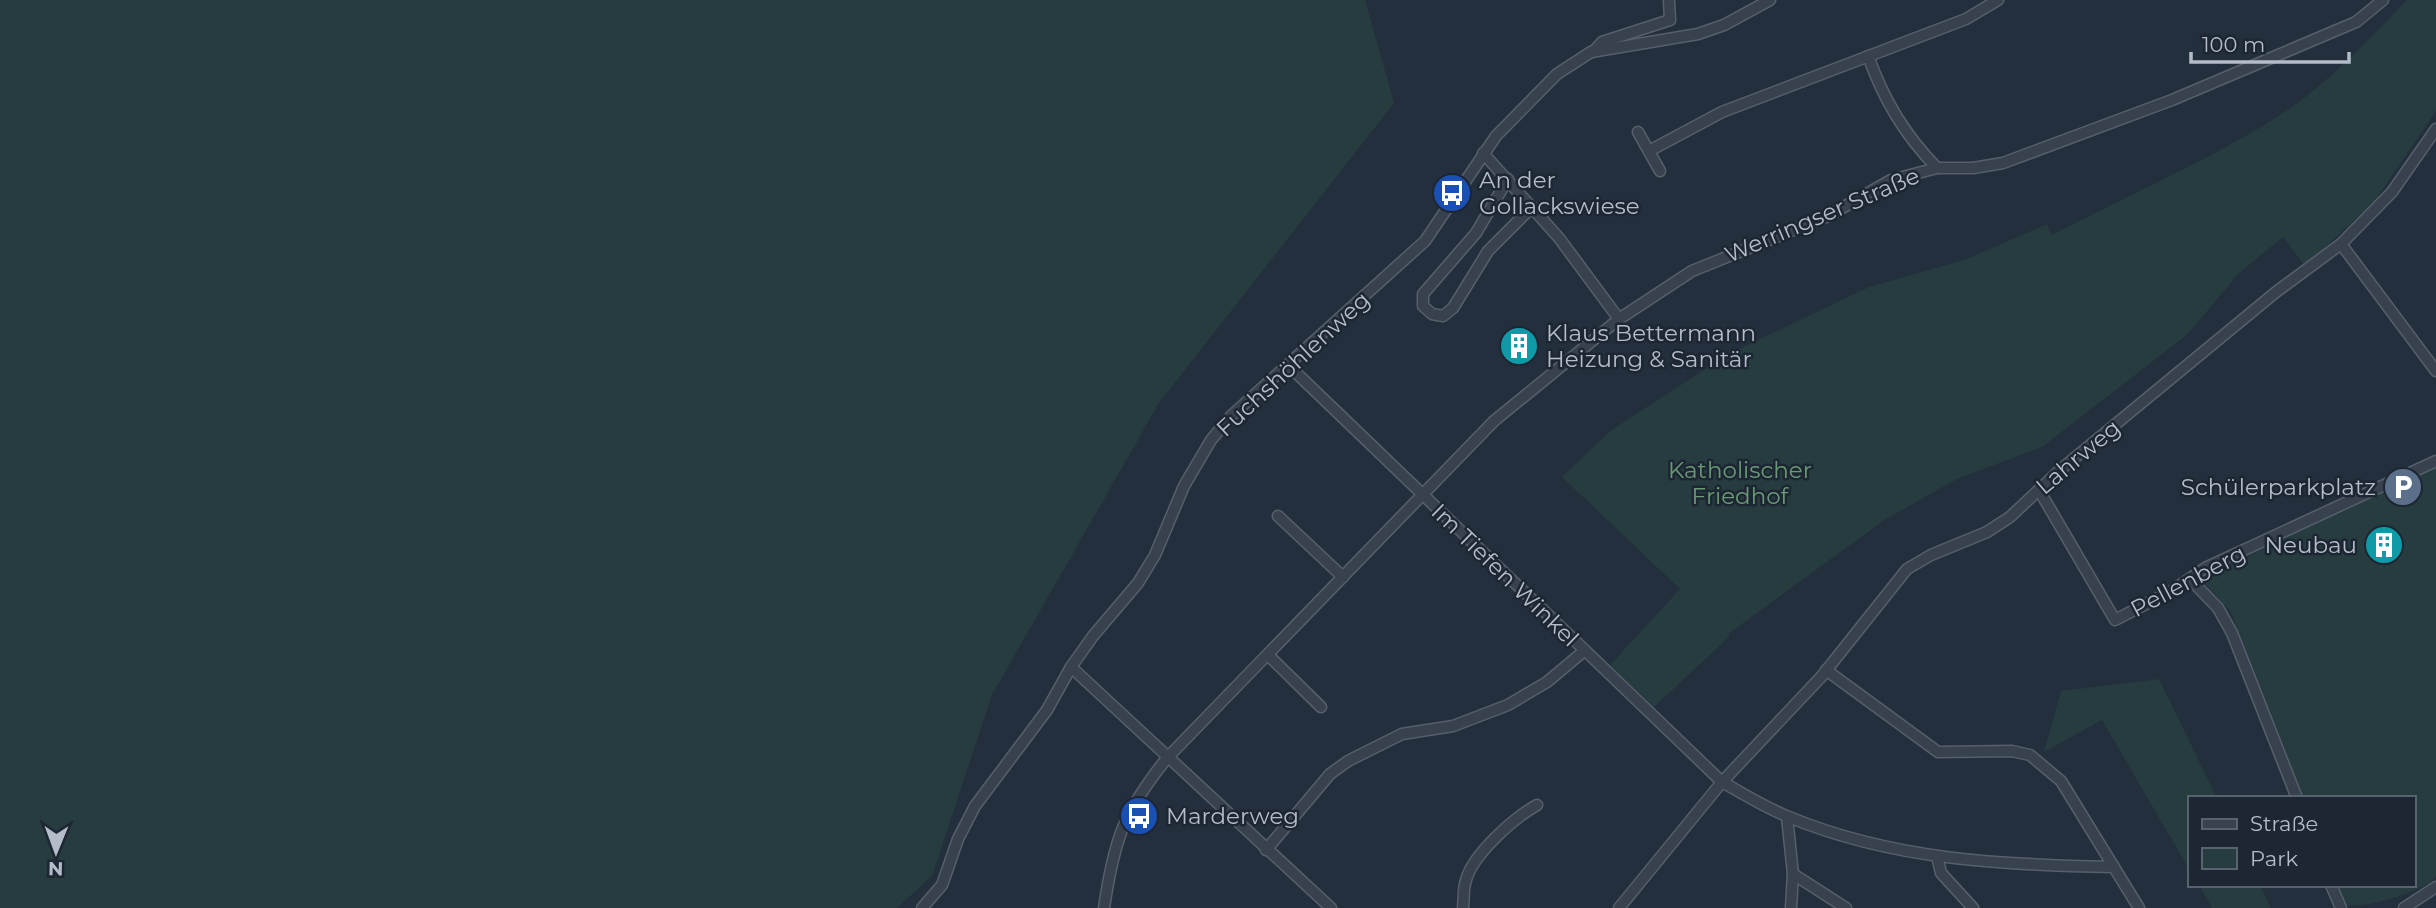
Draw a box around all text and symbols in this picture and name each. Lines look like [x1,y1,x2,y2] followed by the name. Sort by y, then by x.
[2191,21,2348,65] scale bar
[2202,32,2265,57] text: 100 m
[1720,161,1924,269] street label: Werringser Straße
[1479,166,1640,220] place label: An der Gollackswiese
[1431,172,1473,214] bus stop icon: An der Gollackswiese
[1210,286,1376,442] street label: Fuchshöhlenweg
[1546,319,1756,373] place label: Klaus Bettermann Heizung & Sanitär
[1498,325,1540,367] building icon: Klaus Bettermann Heizung & Sanitär
[2030,414,2126,500] street label: Lahrweg
[1668,456,1812,510] park label: Katholischer Friedhof
[2382,466,2424,508] parking icon: Schülerparkplatz
[2181,473,2376,501] place label: Schülerparkplatz
[1426,498,1584,652] street label: Im Tiefen Winkel
[2363,524,2405,566] building icon: Neubau
[2264,531,2357,559] place label: Neubau
[2126,539,2250,623] street label: Pellenberg
[1118,795,1160,837] bus stop icon: Marderweg
[2188,796,2415,887] legend
[1166,802,1299,830] place label: Marderweg
[2250,811,2318,836] text: Straße
[21,817,91,887] north arrow
[2250,846,2298,871] text: Park
[48,857,64,880] text: N

